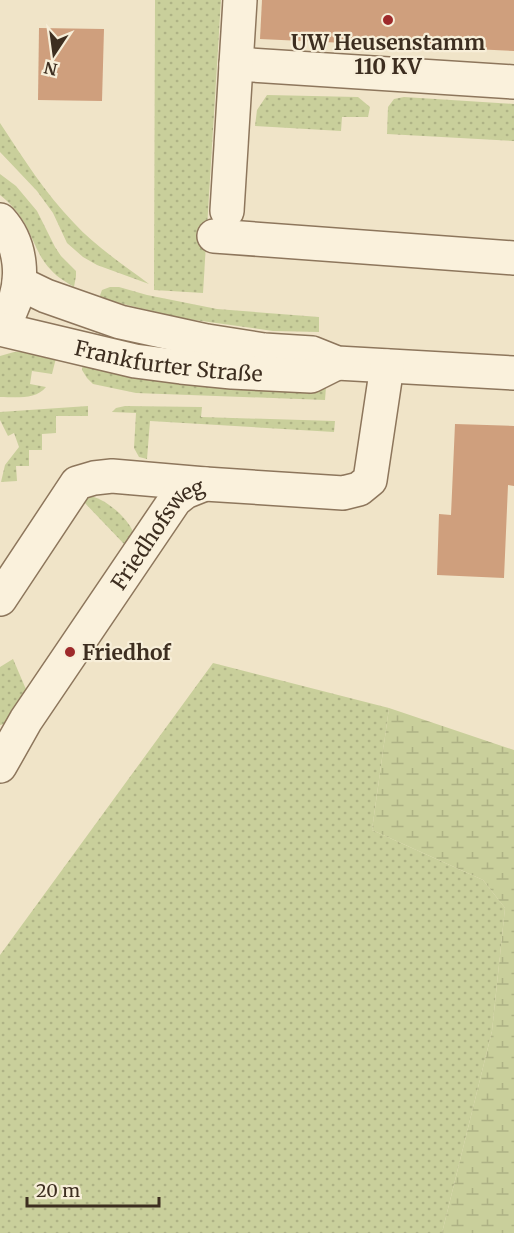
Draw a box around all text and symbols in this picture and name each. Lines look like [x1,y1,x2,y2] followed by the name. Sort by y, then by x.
[381,13,395,27] marker: UW Heusenstamm 110 KV
[24,24,84,84] north arrow
[291,29,485,80] place label: UW Heusenstamm 110 KV
[42,57,59,80] text: N
[72,334,263,387] street label: Frankfurter Straße
[105,472,208,595] street label: Friedhofsweg
[82,639,172,666] place label: Friedhof
[63,645,77,659] marker: Friedhof
[27,1170,159,1208] scale bar
[36,1179,80,1202] text: 20 m

